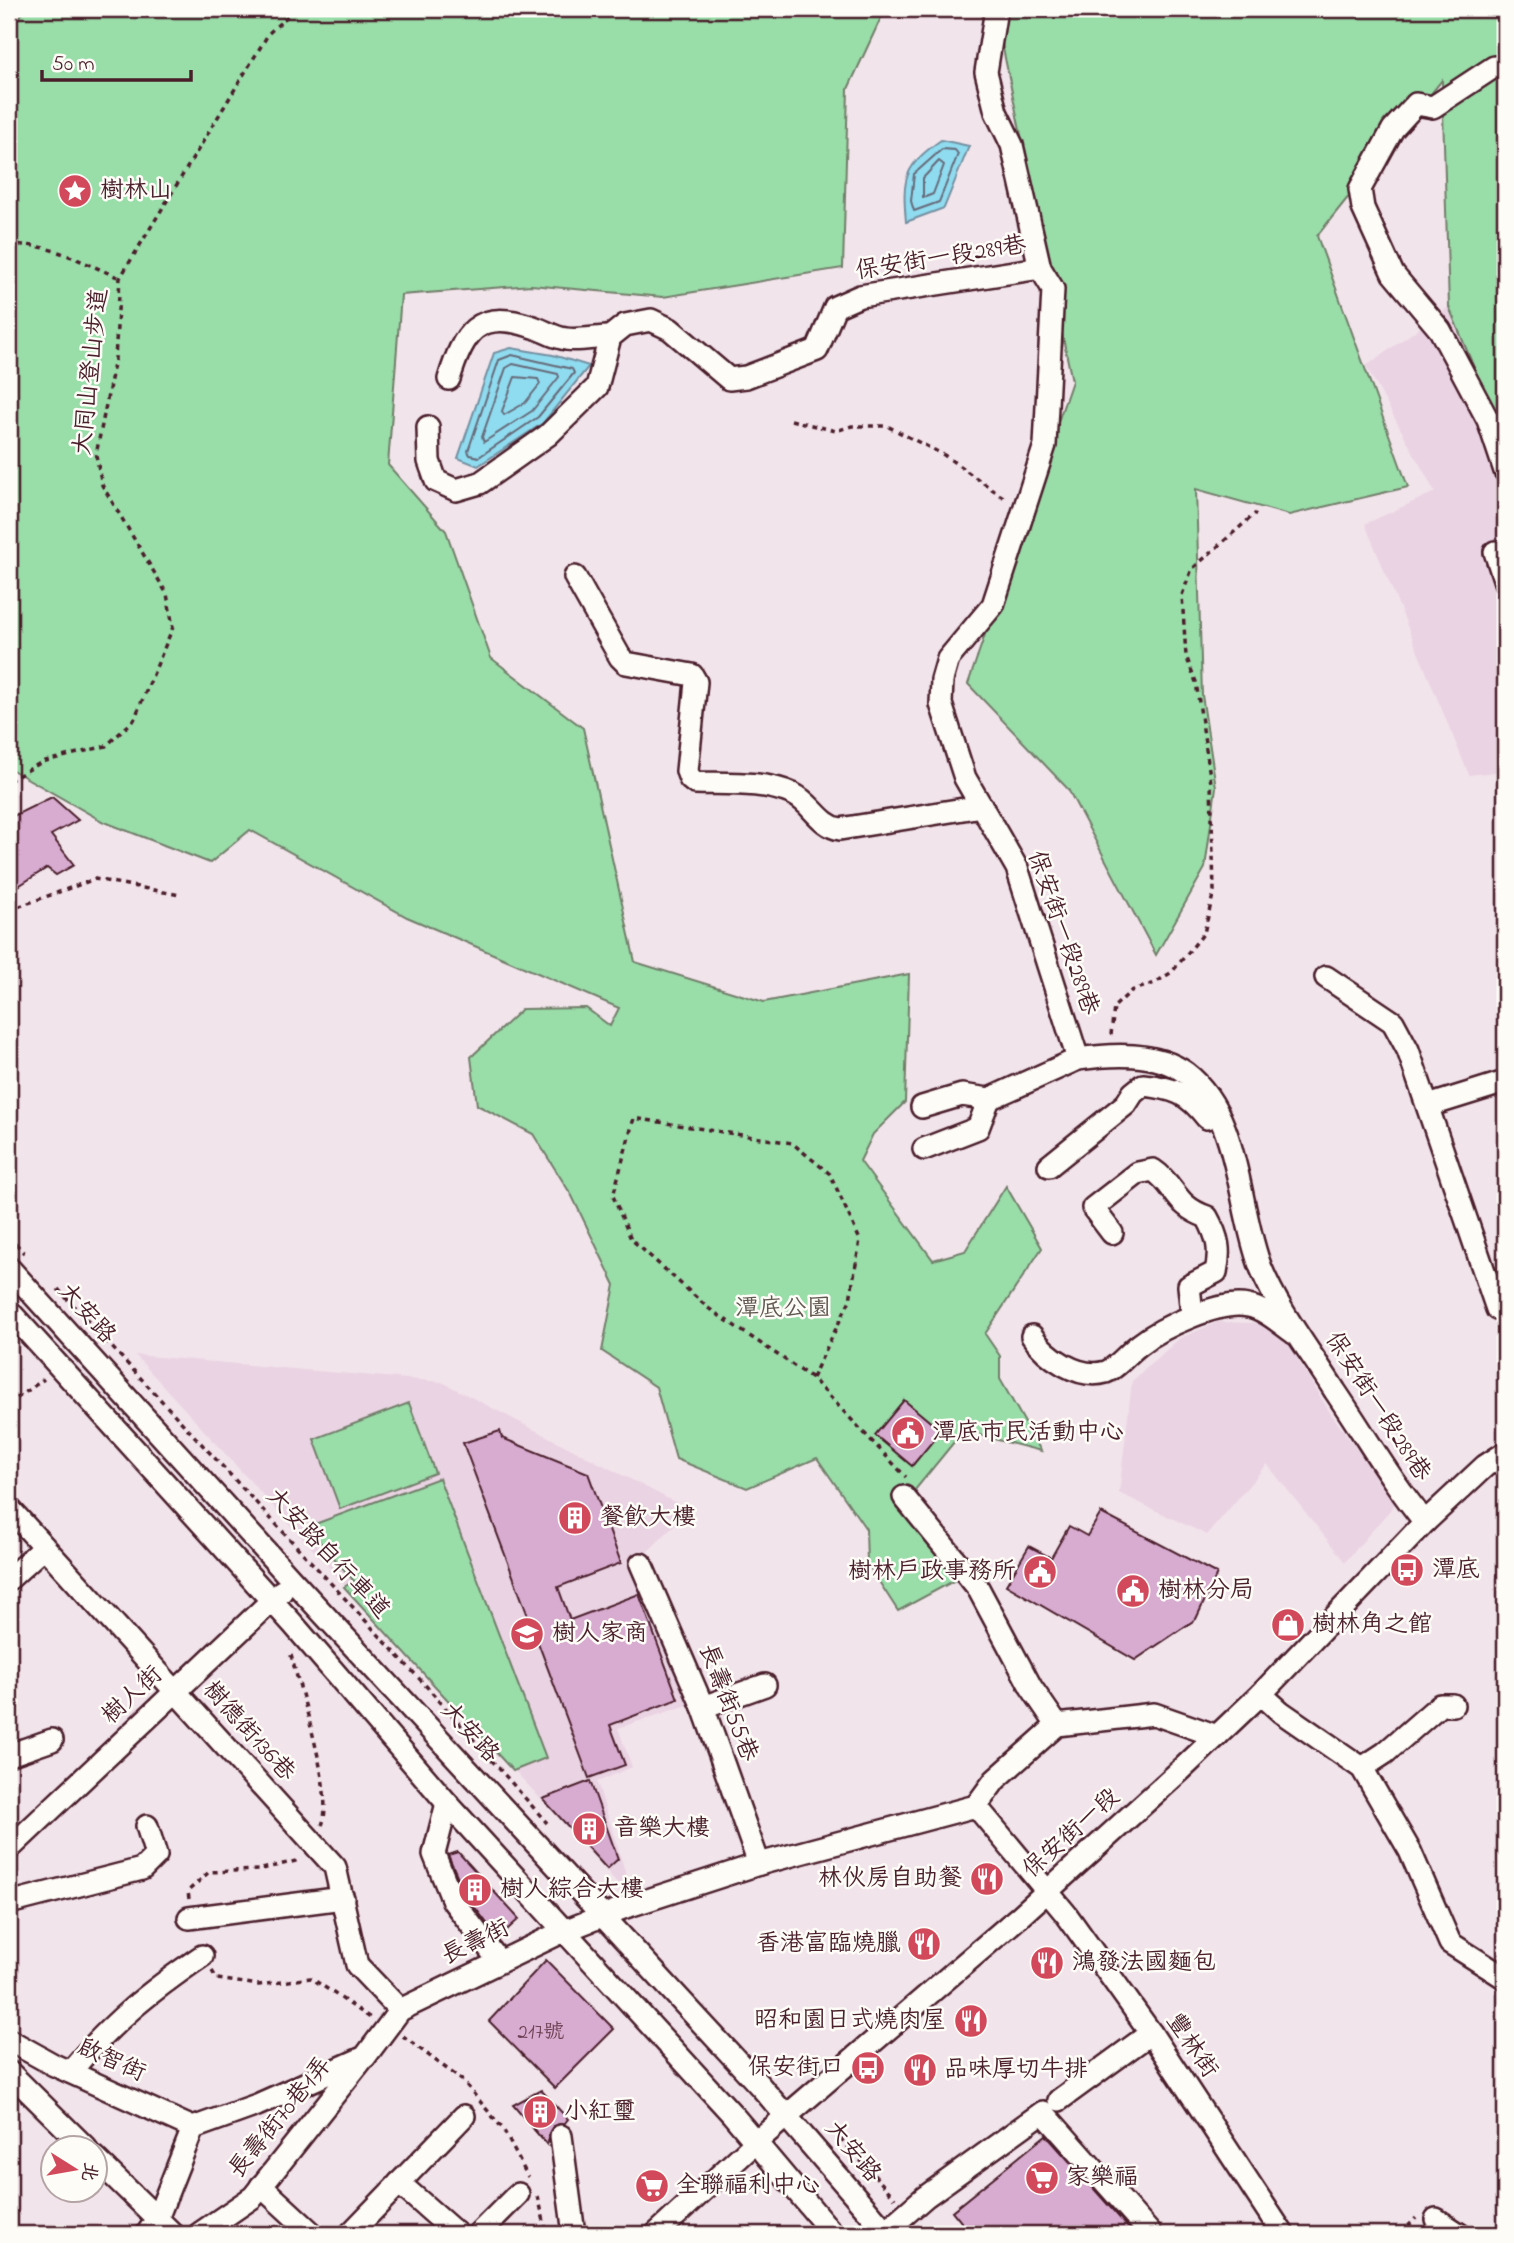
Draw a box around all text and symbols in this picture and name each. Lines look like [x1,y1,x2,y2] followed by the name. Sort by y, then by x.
[42,38,191,82] scale bar
[52,50,95,80] text: 50 m
[56,172,94,210] place icon: 樹林山
[100,174,172,209] place label: 樹林山
[853,228,1029,290] street label: 保安街一段289巷
[66,287,118,457] street label: 大同山登山步道
[1017,846,1107,1020] street label: 保安街一段289巷
[49,1276,123,1352] street label: 大安路
[735,1292,831,1327] park label: 潭底公園
[1315,1325,1439,1489] street label: 保安街一段289巷
[889,1414,927,1452] public building icon: 潭底市民活動中心
[932,1416,1124,1451] place label: 潭底市民活動中心
[257,1481,397,1627] street label: 大安路自行車道
[556,1499,594,1537] building icon: 餐飲大樓
[600,1501,696,1536] place label: 餐飲大樓
[1388,1551,1426,1589] bus stop icon: 潭底
[1021,1553,1059,1591] public building icon: 樹林戶政事務所
[1432,1553,1480,1588] place label: 潭底
[848,1555,1016,1590] place label: 樹林戶政事務所
[1114,1572,1152,1610] public building icon: 樹林分局
[1158,1574,1254,1609] place label: 樹林分局
[1269,1606,1307,1644] shop icon: 樹林角之館
[1312,1608,1432,1643] place label: 樹林角之館
[508,1615,546,1653] school or university icon: 樹人家商
[552,1617,648,1652] place label: 樹人家商
[689,1639,765,1767] street label: 長壽街55巷
[95,1659,171,1733] street label: 樹人街
[193,1674,303,1790] street label: 樹德街136巷
[432,1695,506,1771] street label: 大安路
[1016,1781,1128,1887] street label: 保安街一段
[570,1810,608,1848] building icon: 音樂大樓
[614,1812,710,1847] place label: 音樂大樓
[968,1860,1006,1898] restaurant icon: 林伙房自助餐
[818,1862,962,1897] place label: 林伙房自助餐
[456,1871,494,1909] building icon: 樹人綜合大樓
[500,1873,644,1908] place label: 樹人綜合大樓
[436,1911,516,1975] street label: 長壽街
[905,1925,943,1963] restaurant icon: 香港富臨燒臘
[756,1927,901,1962] place label: 香港富臨燒臘
[1028,1944,1066,1982] restaurant icon: 鴻發法國麵包
[1072,1946,1216,1981] place label: 鴻發法國麵包
[952,2002,990,2040] restaurant icon: 昭和園日式燒肉屋
[754,2004,946,2039] place label: 昭和園日式燒肉屋
[1156,2006,1226,2086] street label: 豐林街
[518,2018,564,2048] house number: 217號
[71,2030,151,2092] street label: 啟智街
[849,2049,887,2087] bus stop icon: 保安街口
[221,2050,341,2186] street label: 長壽街70巷1弄
[748,2051,844,2086] place label: 保安街口
[901,2051,939,2089] restaurant icon: 品味厚切牛排
[944,2053,1088,2088] place label: 品味厚切牛排
[521,2093,559,2131] building icon: 小紅璽
[564,2095,636,2130] place label: 小紅璽
[815,2113,889,2191] street label: 大安路
[38,2134,108,2204] north arrow
[1023,2159,1061,2197] supermarket icon: 家樂福
[73,2160,103,2184] text: 北
[1066,2161,1138,2196] place label: 家樂福
[633,2167,671,2205] supermarket icon: 全聯福利中心
[676,2169,820,2204] place label: 全聯福利中心

